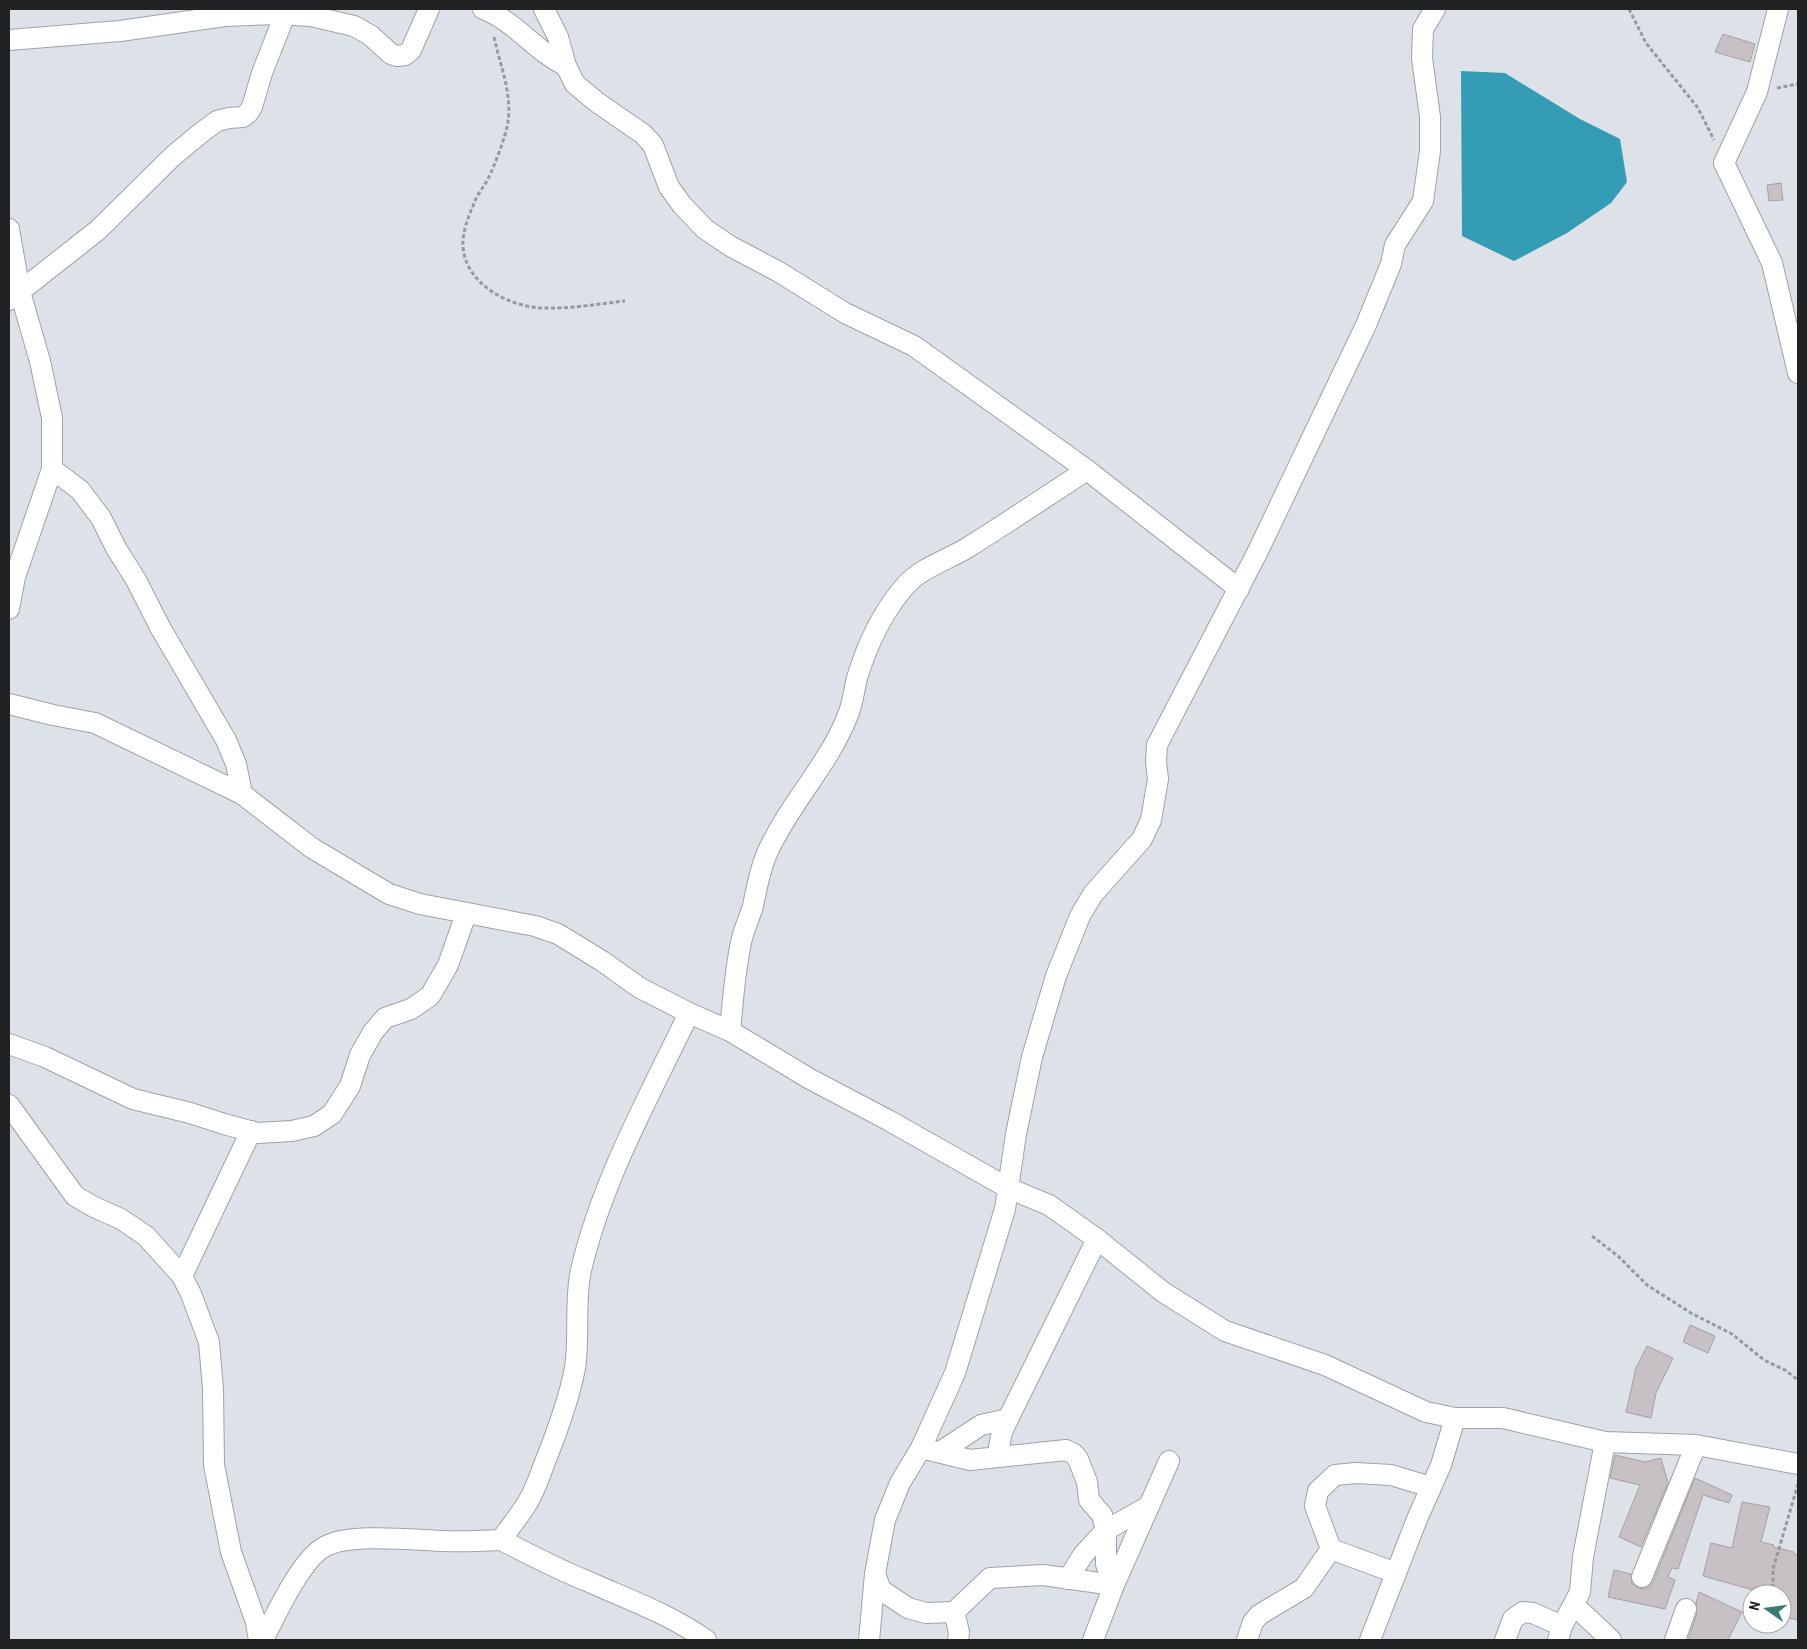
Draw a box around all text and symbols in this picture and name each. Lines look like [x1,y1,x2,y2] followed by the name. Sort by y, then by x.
[1742,1584,1792,1634] north arrow
[1746,1600,1763,1612] text: N

